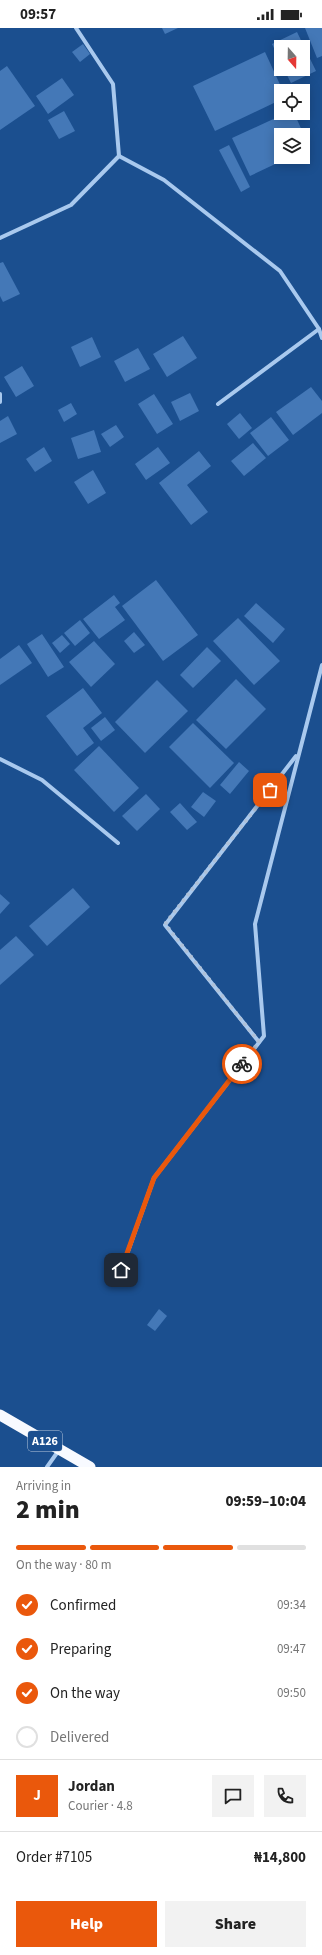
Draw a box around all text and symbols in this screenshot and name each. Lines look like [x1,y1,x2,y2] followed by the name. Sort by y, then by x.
[20,4,56,25] text: 09:57
[274,40,310,76] north arrow
[274,40,310,164] map controls
[274,84,310,120] button: locate
[274,128,310,164] button: layers
[253,773,287,807] pin
[259,779,281,801] icon: bag
[222,1044,262,1084] courier
[231,1053,253,1075] icon: bike
[104,1253,138,1287] pin
[110,1259,132,1281] icon: home
[28,1431,62,1451] road number: A126
[16,1477,71,1495] text: Arriving in
[16,1491,80,1528] text: 2 min
[225,1491,306,1512] text: 09:59–10:04
[16,1556,111,1574] text: On the way · 80 m
[16,1594,38,1616] icon: check
[50,1595,116,1616] text: Confirmed
[277,1596,306,1614] text: 09:34
[16,1638,38,1660] icon: check
[50,1639,111,1660] text: Preparing
[277,1640,306,1658] text: 09:47
[16,1682,38,1704] icon: check
[50,1683,120,1704] text: On the way
[277,1684,306,1702] text: 09:50
[50,1727,109,1748] text: Delivered
[212,1775,254,1817] button: chat
[264,1775,306,1817] button: phone
[68,1776,115,1797] text: Jordan
[33,1785,41,1806] text: J
[68,1797,133,1815] text: Courier · 4.8
[16,1847,92,1868] text: Order #7105
[254,1847,306,1868] text: ₦14,800
[16,1901,157,1947] button: Help
[165,1901,306,1947] button: Share

